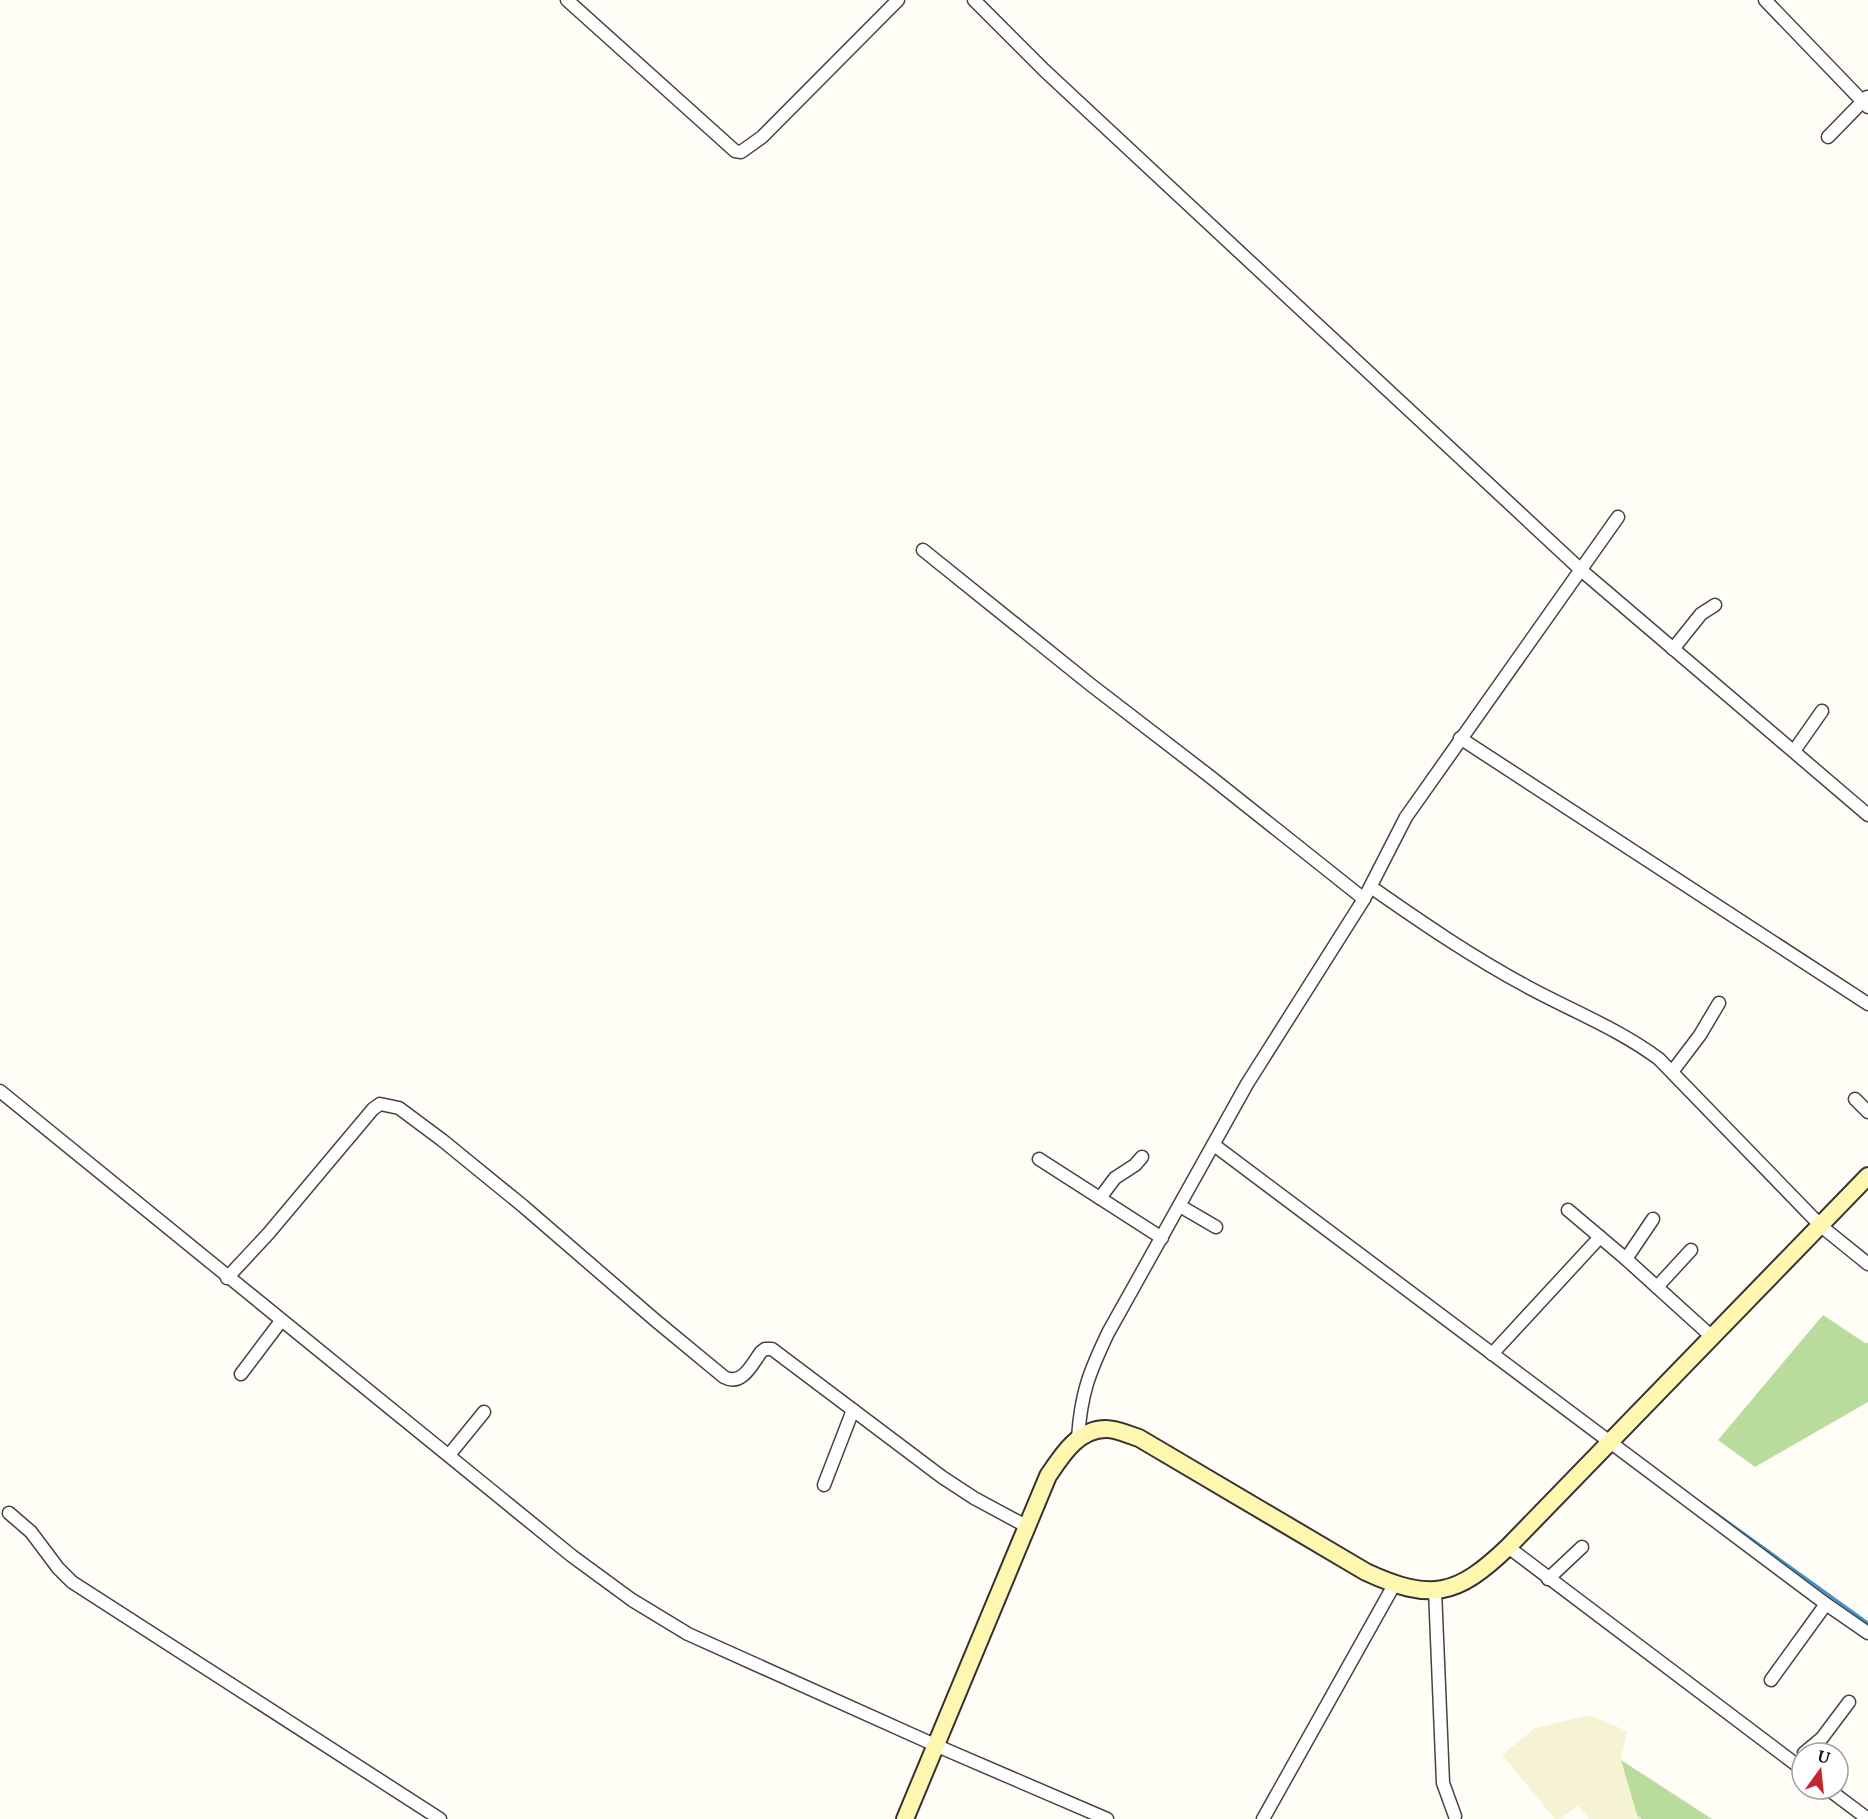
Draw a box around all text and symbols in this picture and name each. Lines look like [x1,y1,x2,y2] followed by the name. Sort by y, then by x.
[1790,1741,1850,1801] north arrow
[1815,1745,1832,1768] text: U

